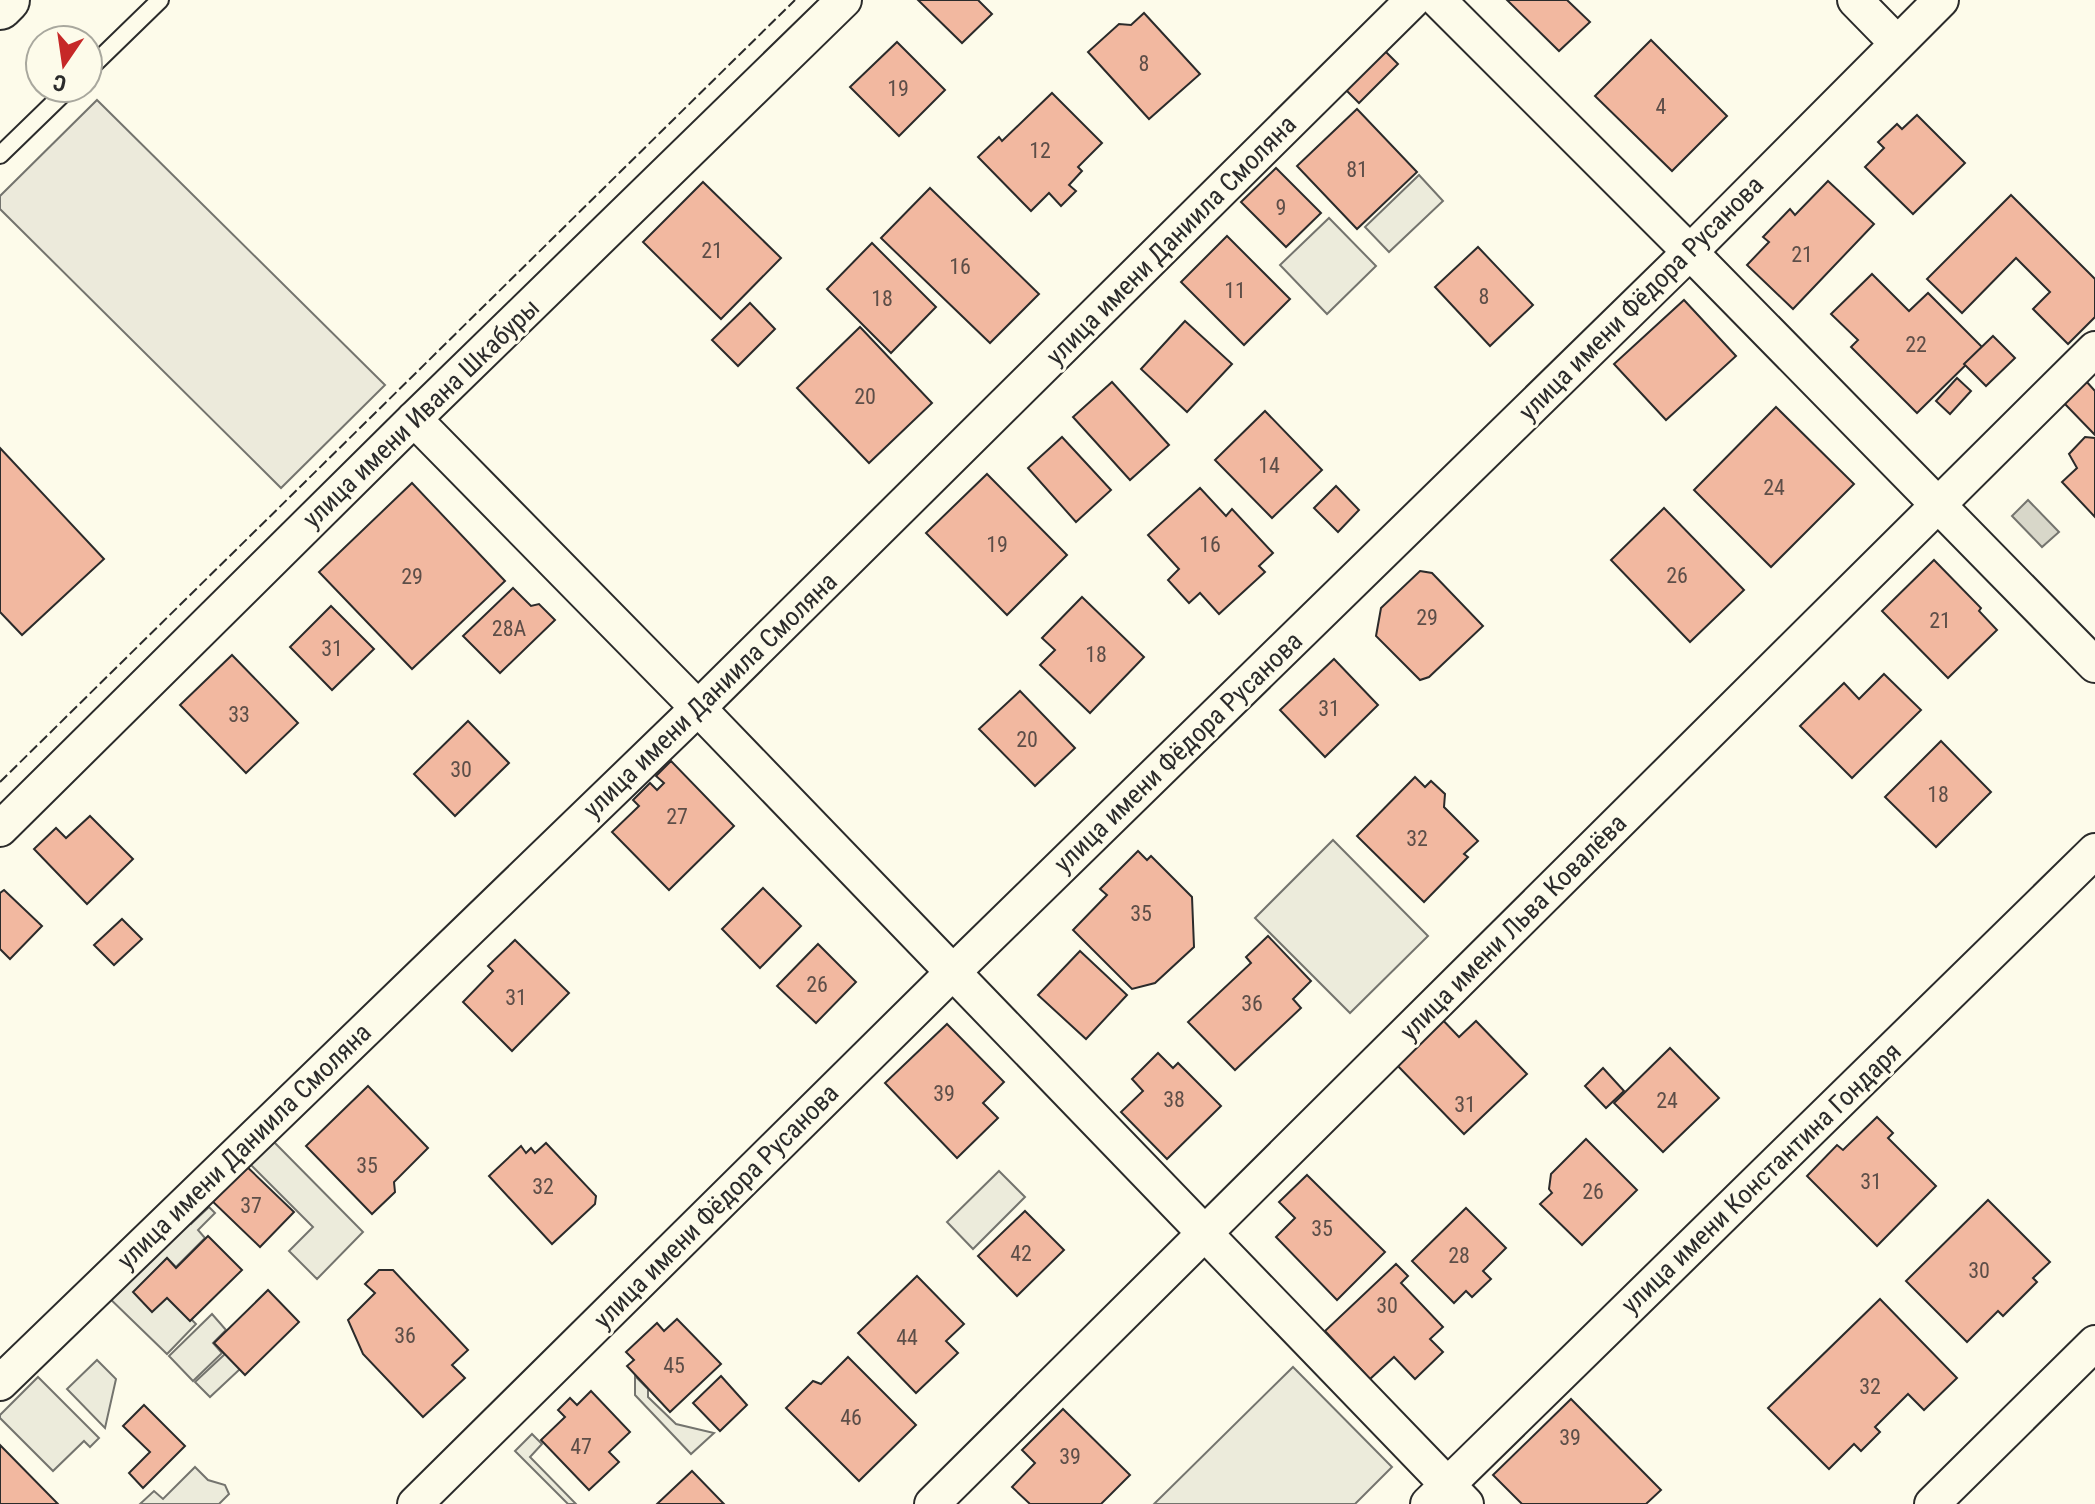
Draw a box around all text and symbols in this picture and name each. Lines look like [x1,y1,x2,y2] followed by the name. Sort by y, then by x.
[24,24,104,104] north arrow
[1139,51,1149,76] house number: 8
[51,69,69,97] text: С
[887,76,909,101] house number: 19
[1656,94,1667,119] house number: 4
[1040,109,1302,371] street label: улица имени Даниила Смоляна
[1029,138,1051,163] house number: 12
[1346,157,1368,182] house number: 81
[1513,170,1769,426] street label: улица имени Фёдора Русанова
[1276,195,1286,220] house number: 9
[701,238,723,263] house number: 21
[1791,242,1813,267] house number: 21
[949,254,971,279] house number: 16
[1224,278,1246,303] house number: 11
[1479,284,1489,309] house number: 8
[871,286,893,311] house number: 18
[297,292,545,534] street label: улица имени Ивана Шкабуры
[1905,332,1927,357] house number: 22
[854,384,876,409] house number: 20
[1258,453,1280,478] house number: 14
[1763,475,1785,500] house number: 24
[986,532,1008,557] house number: 19
[1199,532,1221,557] house number: 16
[1666,563,1688,588] house number: 26
[401,564,423,589] house number: 29
[577,566,843,824] street label: улица имени Даниила Смоляна
[1416,605,1438,630] house number: 29
[1929,608,1951,633] house number: 21
[492,616,527,641] house number: 28А
[1048,626,1308,878] street label: улица имени Фёдора Русанова
[321,636,343,661] house number: 31
[1085,642,1107,667] house number: 18
[1318,696,1340,721] house number: 31
[228,702,250,727] house number: 33
[1016,727,1038,752] house number: 20
[450,757,472,782] house number: 30
[1927,782,1949,807] house number: 18
[666,804,688,829] house number: 27
[1394,808,1632,1046] street label: улица имени Льва Ковалёва
[1406,826,1428,851] house number: 32
[1130,901,1152,926] house number: 35
[806,972,828,997] house number: 26
[505,985,527,1010] house number: 31
[1241,991,1263,1016] house number: 36
[111,1017,377,1275] street label: улица имени Даниила Смоляна
[1615,1036,1907,1320] street label: улица имени Константина Гондаря
[588,1078,844,1334] street label: улица имени Фёдора Русанова
[933,1081,955,1106] house number: 39
[1163,1087,1185,1112] house number: 38
[1656,1088,1678,1113] house number: 24
[1454,1092,1476,1117] house number: 31
[356,1153,378,1178] house number: 35
[1860,1169,1882,1194] house number: 31
[532,1174,554,1199] house number: 32
[1582,1179,1604,1204] house number: 26
[240,1193,262,1218] house number: 37
[1311,1216,1333,1241] house number: 35
[1010,1241,1032,1266] house number: 42
[1448,1243,1470,1268] house number: 28
[1968,1258,1990,1283] house number: 30
[1376,1293,1398,1318] house number: 30
[394,1323,416,1348] house number: 36
[896,1325,918,1350] house number: 44
[663,1353,685,1378] house number: 45
[1859,1374,1881,1399] house number: 32
[840,1405,862,1430] house number: 46
[1559,1425,1581,1450] house number: 39
[570,1434,592,1459] house number: 47
[1059,1444,1081,1469] house number: 39

